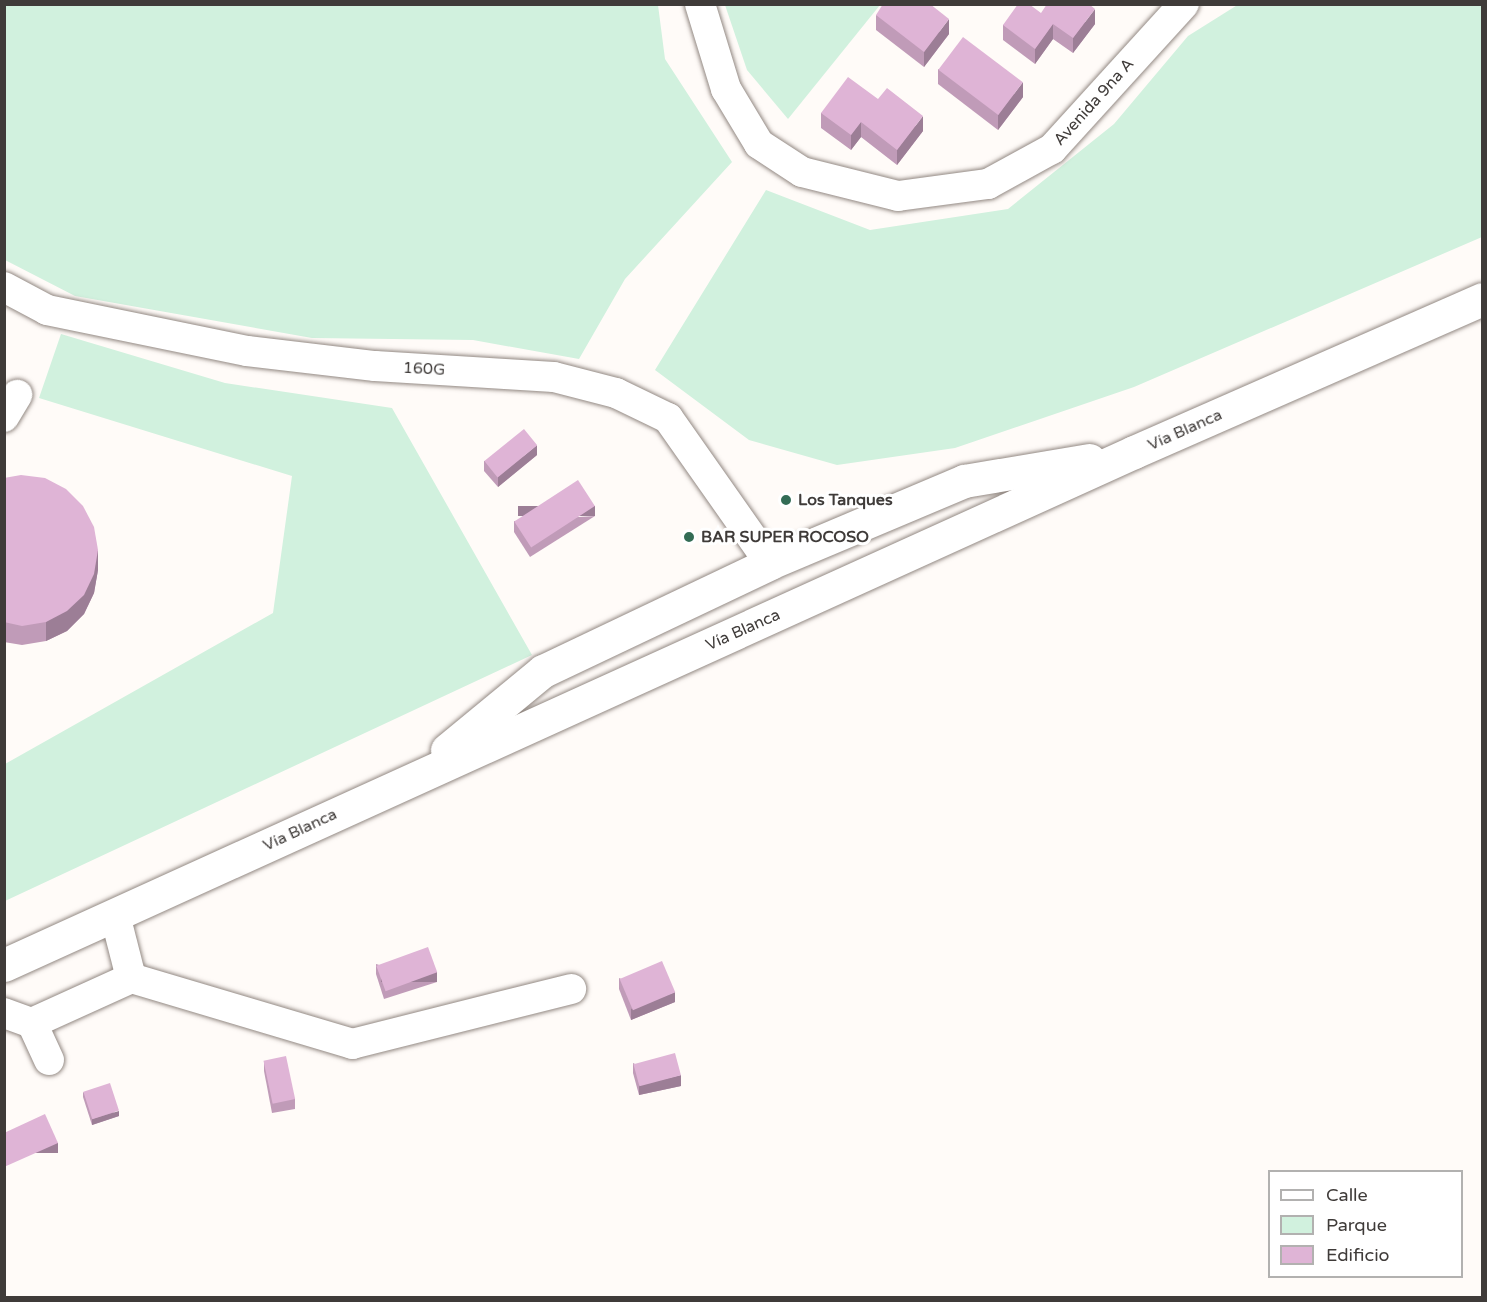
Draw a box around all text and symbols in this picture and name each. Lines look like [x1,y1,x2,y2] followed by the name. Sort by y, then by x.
[1050,54,1138,150] street label: Avenida 9na A
[402,358,446,380] street label: 160G
[1145,405,1225,455] street label: Vía Blanca
[798,490,893,510] place label: Los Tanques
[779,493,793,507] marker: Los Tanques
[701,527,869,547] place label: BAR SUPER ROCOSO
[682,530,696,544] marker: BAR SUPER ROCOSO
[703,605,783,655] street label: Vía Blanca
[260,805,340,855] street label: Vía Blanca
[1268,1170,1463,1278] legend
[1326,1184,1368,1206] text: Calle
[1326,1214,1387,1236] text: Parque
[1326,1244,1390,1266] text: Edificio

